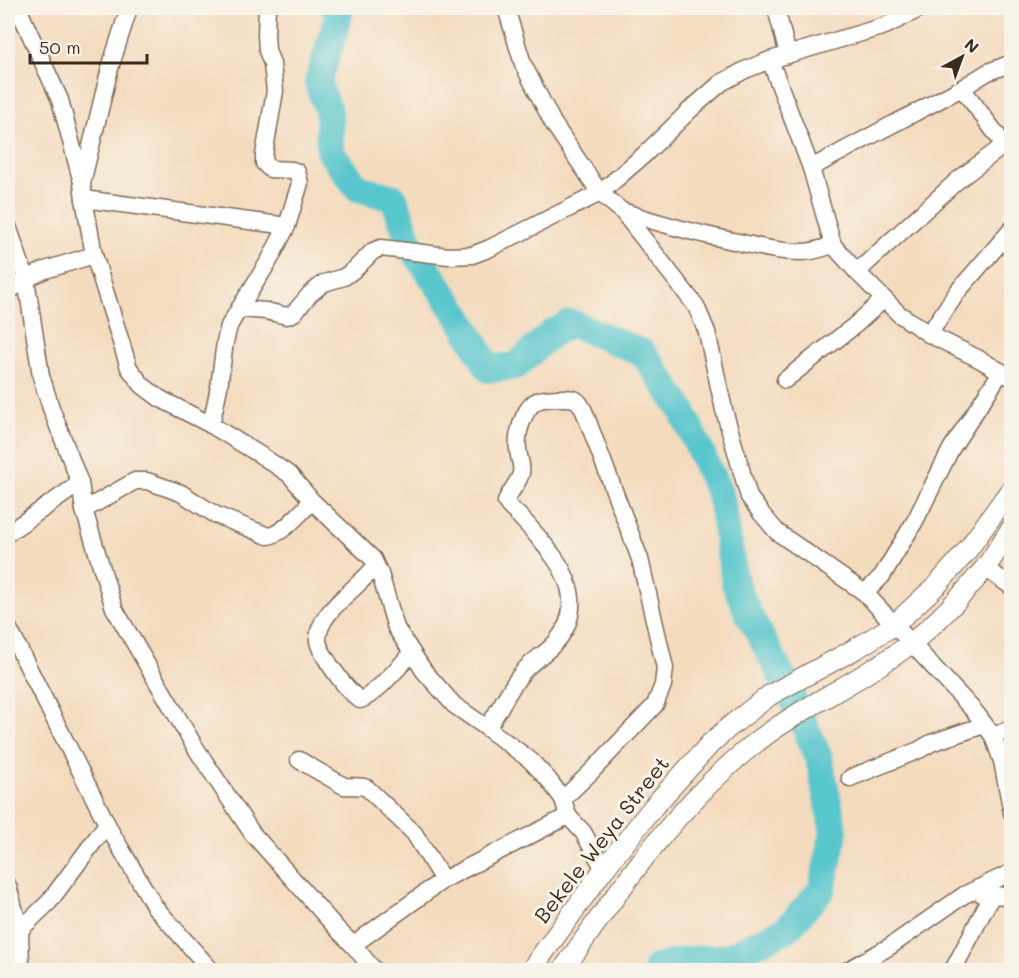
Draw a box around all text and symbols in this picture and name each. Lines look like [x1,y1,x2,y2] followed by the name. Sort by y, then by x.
[30,27,147,65] scale bar
[932,27,992,87] north arrow
[961,33,984,57] text: N
[39,35,81,59] text: 50 m
[527,750,674,928] street label: Bekele Weya Street

